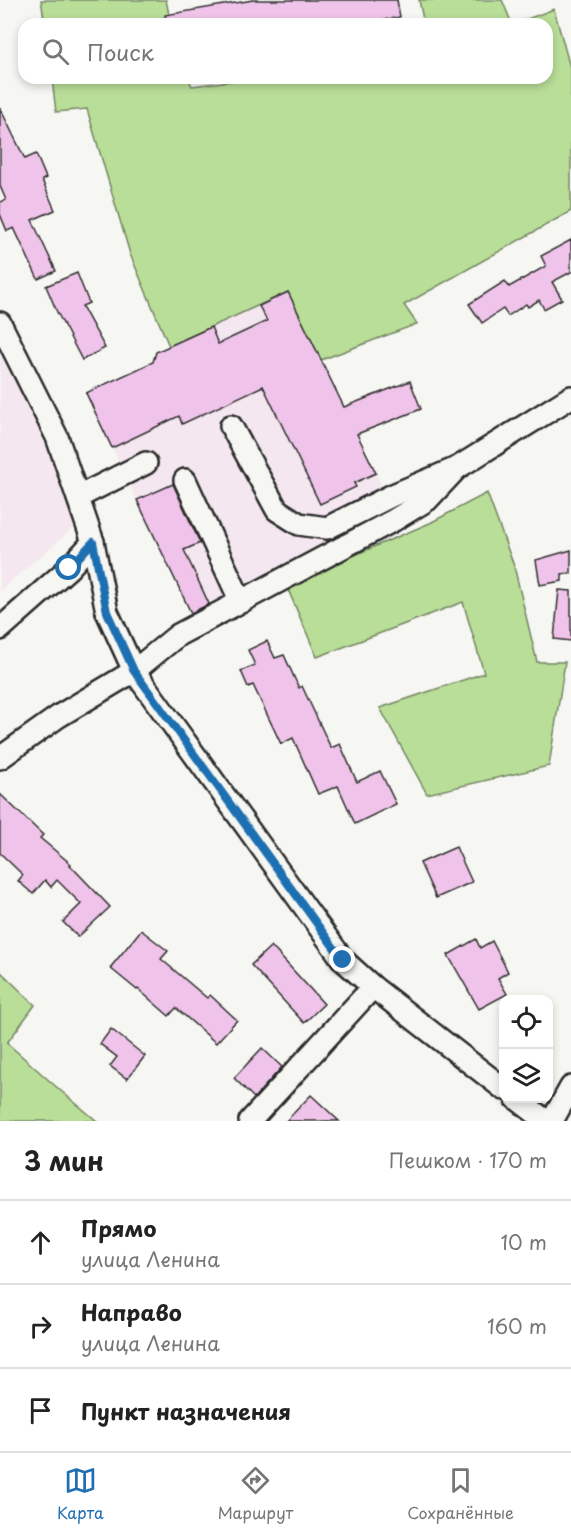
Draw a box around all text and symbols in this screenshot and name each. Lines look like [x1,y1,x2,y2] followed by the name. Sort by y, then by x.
[18,18,553,84] search box
[39,35,72,68] icon: search
[87,35,154,68] text: Поиск
[55,554,81,580] route start
[329,946,355,972] route end
[499,995,553,1103] map controls
[499,995,553,1049] button: locate
[499,1049,553,1103] button: layers
[24,1141,104,1180] text: 3 мин
[389,1145,547,1175] text: Пешком · 170 m
[81,1211,156,1244] text: Прямо
[24,1226,57,1259] icon: ahead
[500,1227,547,1257] text: 10 m
[81,1244,220,1274] text: улица Ленина
[81,1295,182,1328] text: Направо
[24,1310,57,1343] icon: right
[487,1311,547,1341] text: 160 m
[81,1328,220,1358] text: улица Ленина
[24,1394,57,1427] icon: arrive
[81,1394,291,1427] text: Пункт назначения
[57,1464,104,1524] tab: Карта
[218,1464,293,1524] tab: Маршрут
[407,1464,514,1524] tab: Сохранённые

